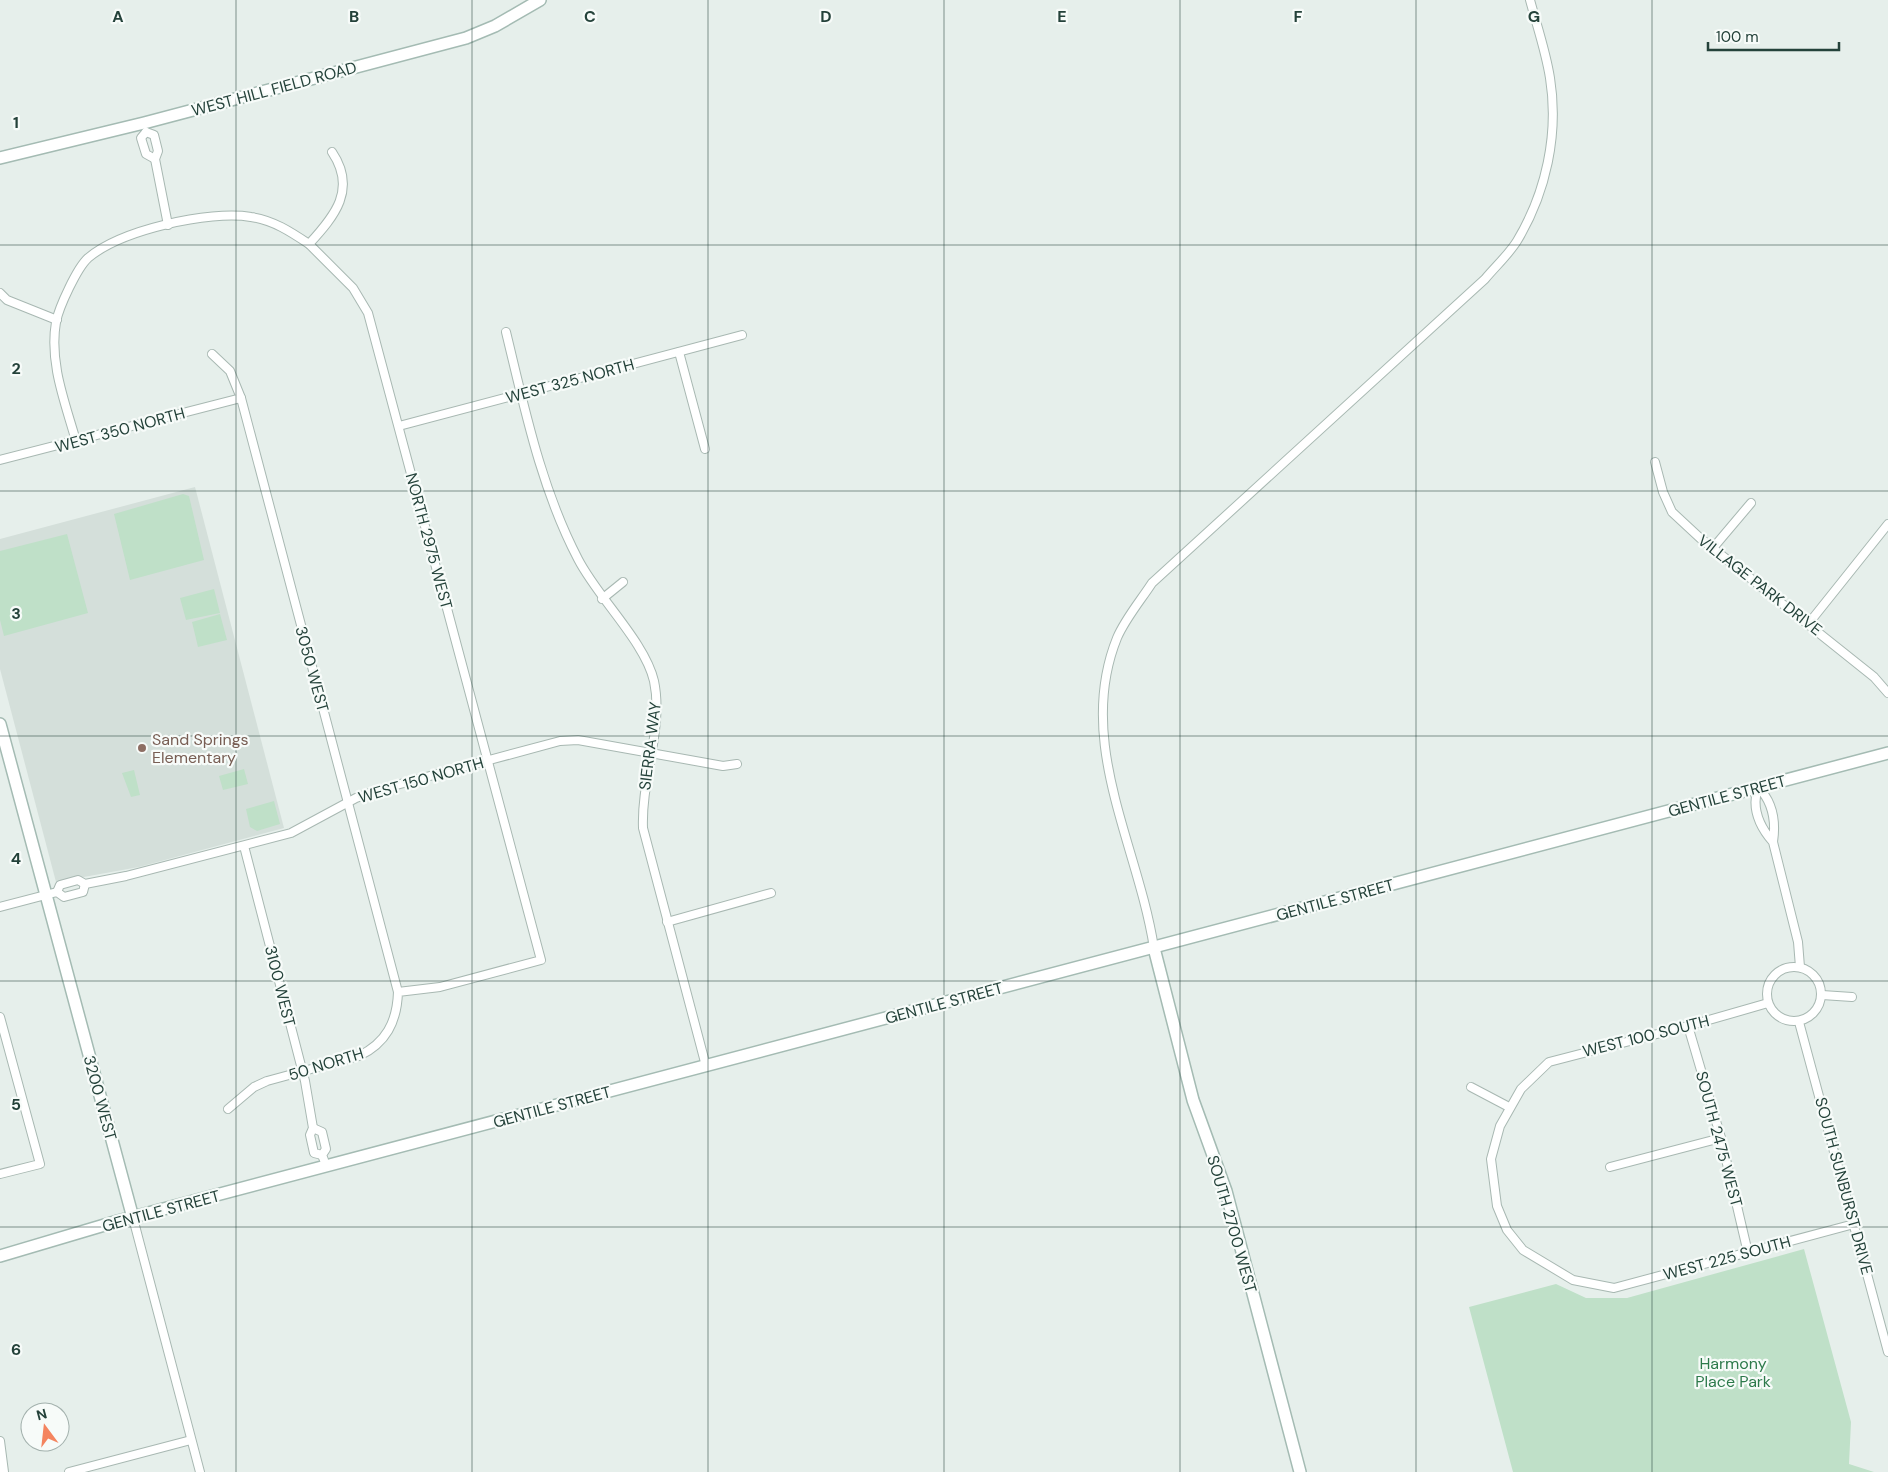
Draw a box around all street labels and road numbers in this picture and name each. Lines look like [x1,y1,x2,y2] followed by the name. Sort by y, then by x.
[189,57,359,121] street label: WEST HILL FIELD ROAD
[503,354,637,408] street label: WEST 325 NORTH
[53,403,187,457] street label: WEST 350 NORTH
[401,470,457,612] street label: NORTH 2975 WEST
[1694,530,1826,640] street label: VILLAGE PARK DRIVE
[290,624,334,714] street label: 3050 WEST
[634,701,666,791] street label: SIERRA WAY
[356,752,486,808] street label: WEST 150 NORTH
[1666,770,1788,822] street label: GENTILE STREET
[1274,874,1396,926] street label: GENTILE STREET
[260,943,300,1029] street label: 3100 WEST
[883,977,1005,1029] street label: GENTILE STREET
[1580,1010,1712,1062] street label: WEST 100 SOUTH
[286,1043,366,1085] street label: 50 NORTH
[79,1053,121,1143] street label: 3200 WEST
[1691,1069,1747,1209] street label: SOUTH 2475 WEST
[491,1081,613,1133] street label: GENTILE STREET
[1810,1095,1878,1277] street label: SOUTH SUNBURST DRIVE
[1202,1153,1262,1295] street label: SOUTH 2700 WEST
[100,1185,222,1237] street label: GENTILE STREET
[1661,1231,1793,1285] street label: WEST 225 SOUTH

